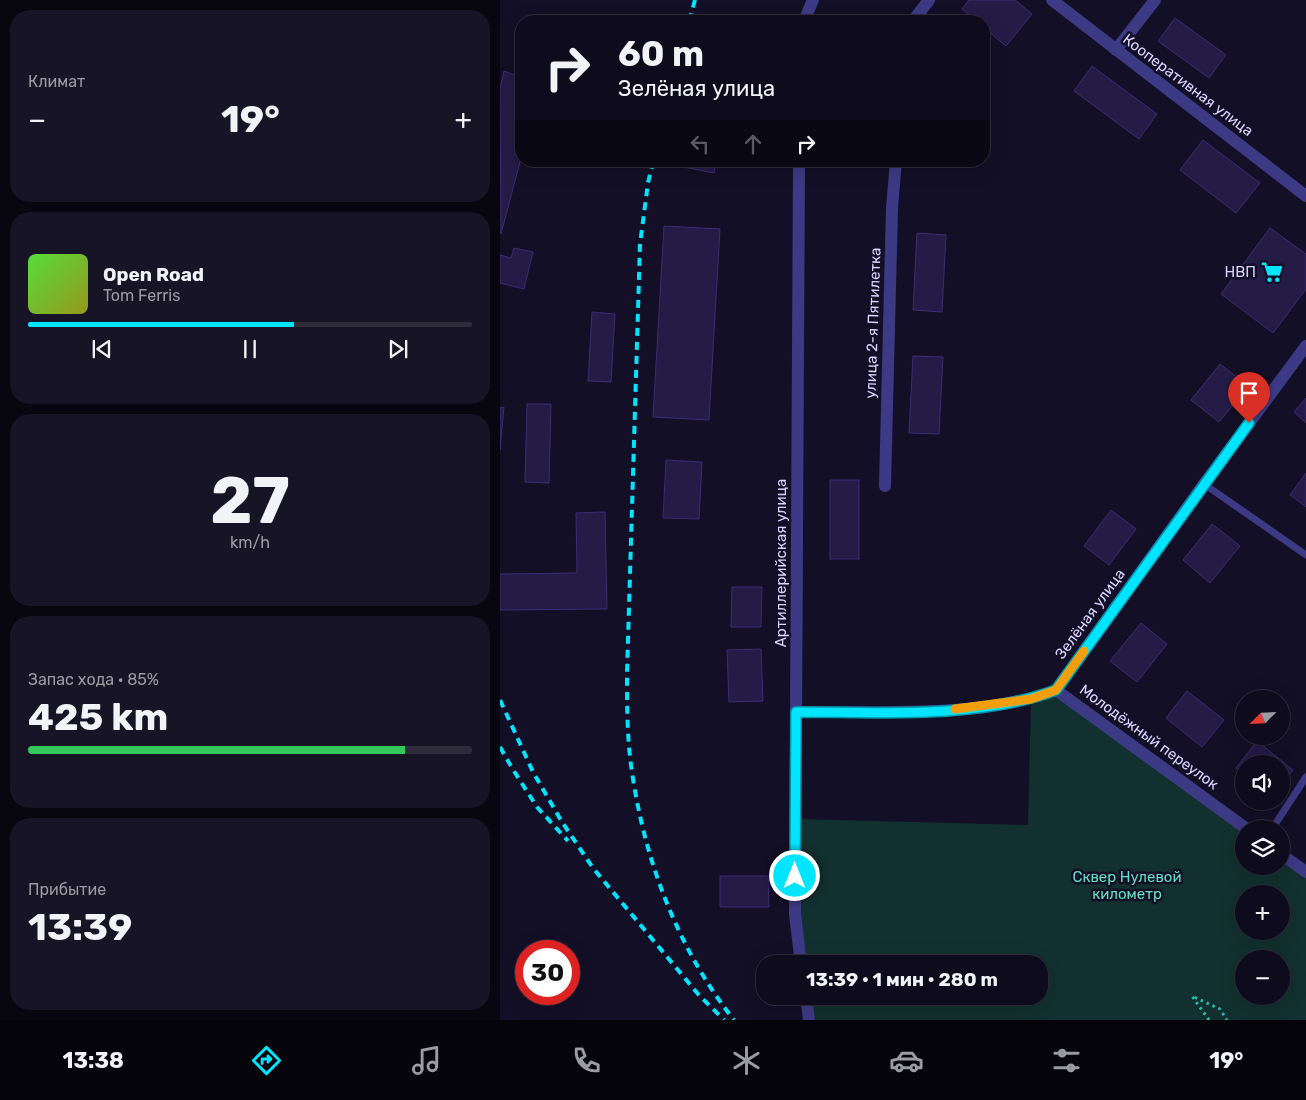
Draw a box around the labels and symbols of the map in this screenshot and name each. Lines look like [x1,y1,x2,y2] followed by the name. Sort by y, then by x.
[1119,30,1257,140] street label: Кооперативная улица
[861,247,885,399] street label: улица 2-я Пятилетка
[1259,259,1285,285] supermarket icon: НВП
[1225,263,1256,281] place label: НВП
[1228,372,1270,423] pin
[772,479,790,647] street label: Артиллерийская улица
[1051,565,1129,663] street label: Зелёная улица
[1076,681,1222,793] street label: Молодёжный переулок
[1235,690,1290,745] north arrow
[768,849,820,901] position arrow
[1072,868,1182,903] park label: Сквер Нулевой километр
[515,940,580,1005] speed limit sign: 30

